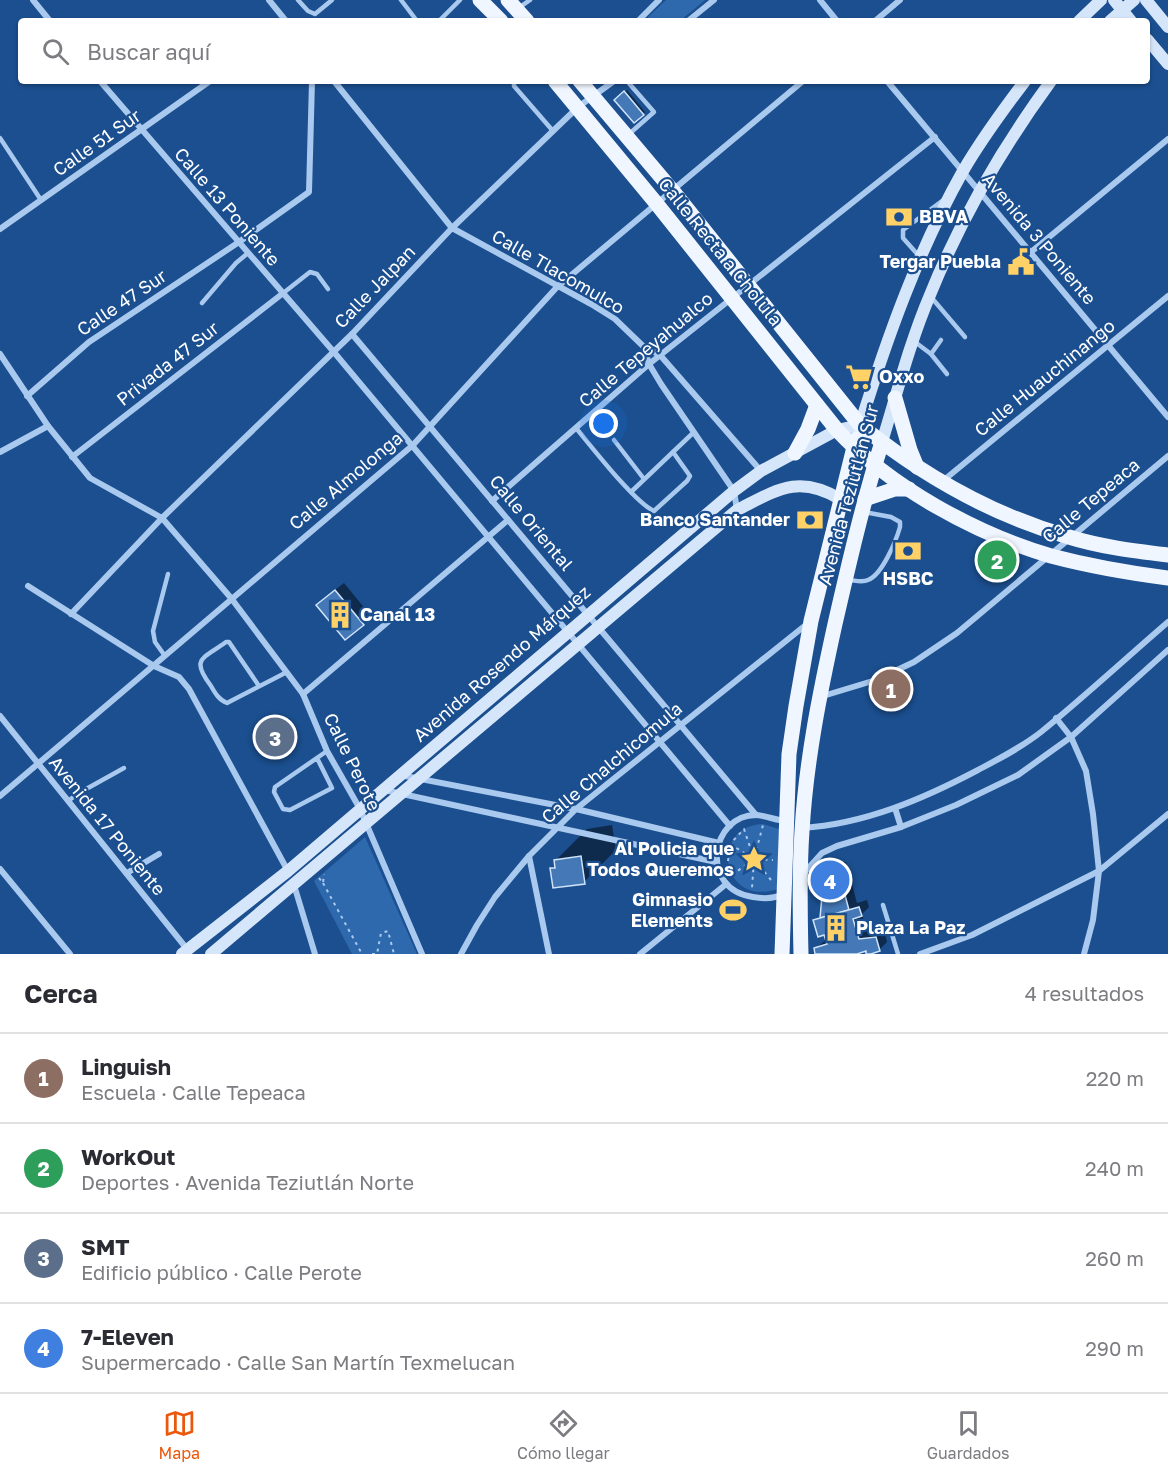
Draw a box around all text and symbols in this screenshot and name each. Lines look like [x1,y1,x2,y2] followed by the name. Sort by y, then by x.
[18,18,1150,84] search box
[39,35,72,68] icon: search
[87,38,210,65] text: Buscar aquí
[48,104,144,180] street label: Calle 51 Sur
[170,143,285,270] street label: Calle 13 Poniente
[978,168,1101,309] street label: Avenida 3 Poniente
[654,173,787,330] street label: Calle Recta a Cholula
[884,202,914,232] bank icon: BBVA
[919,205,968,227] place label: BBVA
[488,224,629,318] street label: Calle Tlacomulco
[329,240,419,332] street label: Calle Jalpan
[1006,247,1036,277] public building icon: Tergar Puebla
[879,250,1001,272] place label: Tergar Puebla
[73,264,170,340] street label: Calle 47 Sur
[574,287,717,412] street label: Calle Tepeyahualco
[970,314,1119,441] street label: Calle Huauchinango
[112,317,223,410] street label: Privada 47 Sur
[844,362,874,392] supermarket icon: Oxxo
[879,365,924,387] place label: Oxxo
[813,402,883,587] street label: Avenida Teziutlán Sur
[589,409,618,438] your location
[284,426,407,534] street label: Calle Almolonga
[1037,453,1144,547] street label: Calle Tepeaca
[485,470,578,575] street label: Calle Oriental
[795,505,825,535] bank icon: Banco Santander
[640,508,790,530] place label: Banco Santander
[893,536,923,566] bank icon: HSBC
[978,538,1016,582] pin: 2
[882,567,934,589] place label: HSBC
[408,580,594,746] street label: Avenida Rosendo Márquez
[325,600,355,630] building icon: Canal 13
[360,603,435,625] place label: Canal 13
[872,666,910,712] pin: 1
[537,697,686,827] street label: Calle Chalchicomula
[320,709,386,814] street label: Calle Perote
[256,714,294,760] pin: 3
[45,751,171,899] street label: Avenida 17 Poniente
[587,837,734,880] place label: Al Policia que Todos Queremos
[739,844,769,874] place icon: Al Policia que Todos Queremos
[810,858,850,902] pin: 4
[631,888,713,931] place label: Gimnasio Elements
[718,895,748,925] sports icon: Gimnasio Elements
[821,913,851,943] building icon: Plaza La Paz
[856,916,965,938] place label: Plaza La Paz
[24,978,98,1009] text: Cerca
[1025,981,1144,1005] text: 4 resultados
[81,1053,171,1080] text: Linguish
[38,1066,49,1090] text: 1
[1086,1066,1144,1090] text: 220 m
[81,1080,306,1104] text: Escuela · Calle Tepeaca
[81,1143,175,1170] text: WorkOut
[37,1156,50,1180] text: 2
[1085,1156,1144,1180] text: 240 m
[81,1170,414,1194] text: Deportes · Avenida Teziutlán Norte
[81,1233,130,1260] text: SMT
[37,1246,50,1270] text: 3
[1085,1246,1144,1270] text: 260 m
[81,1260,362,1284] text: Edificio público · Calle Perote
[81,1323,174,1350] text: 7-Eleven
[37,1336,50,1360] text: 4
[1085,1336,1144,1360] text: 290 m
[81,1350,515,1374] text: Supermercado · Calle San Martín Texmelucan
[158,1407,200,1463] tab: Mapa
[517,1407,610,1463] tab: Cómo llegar
[927,1407,1010,1463] tab: Guardados

